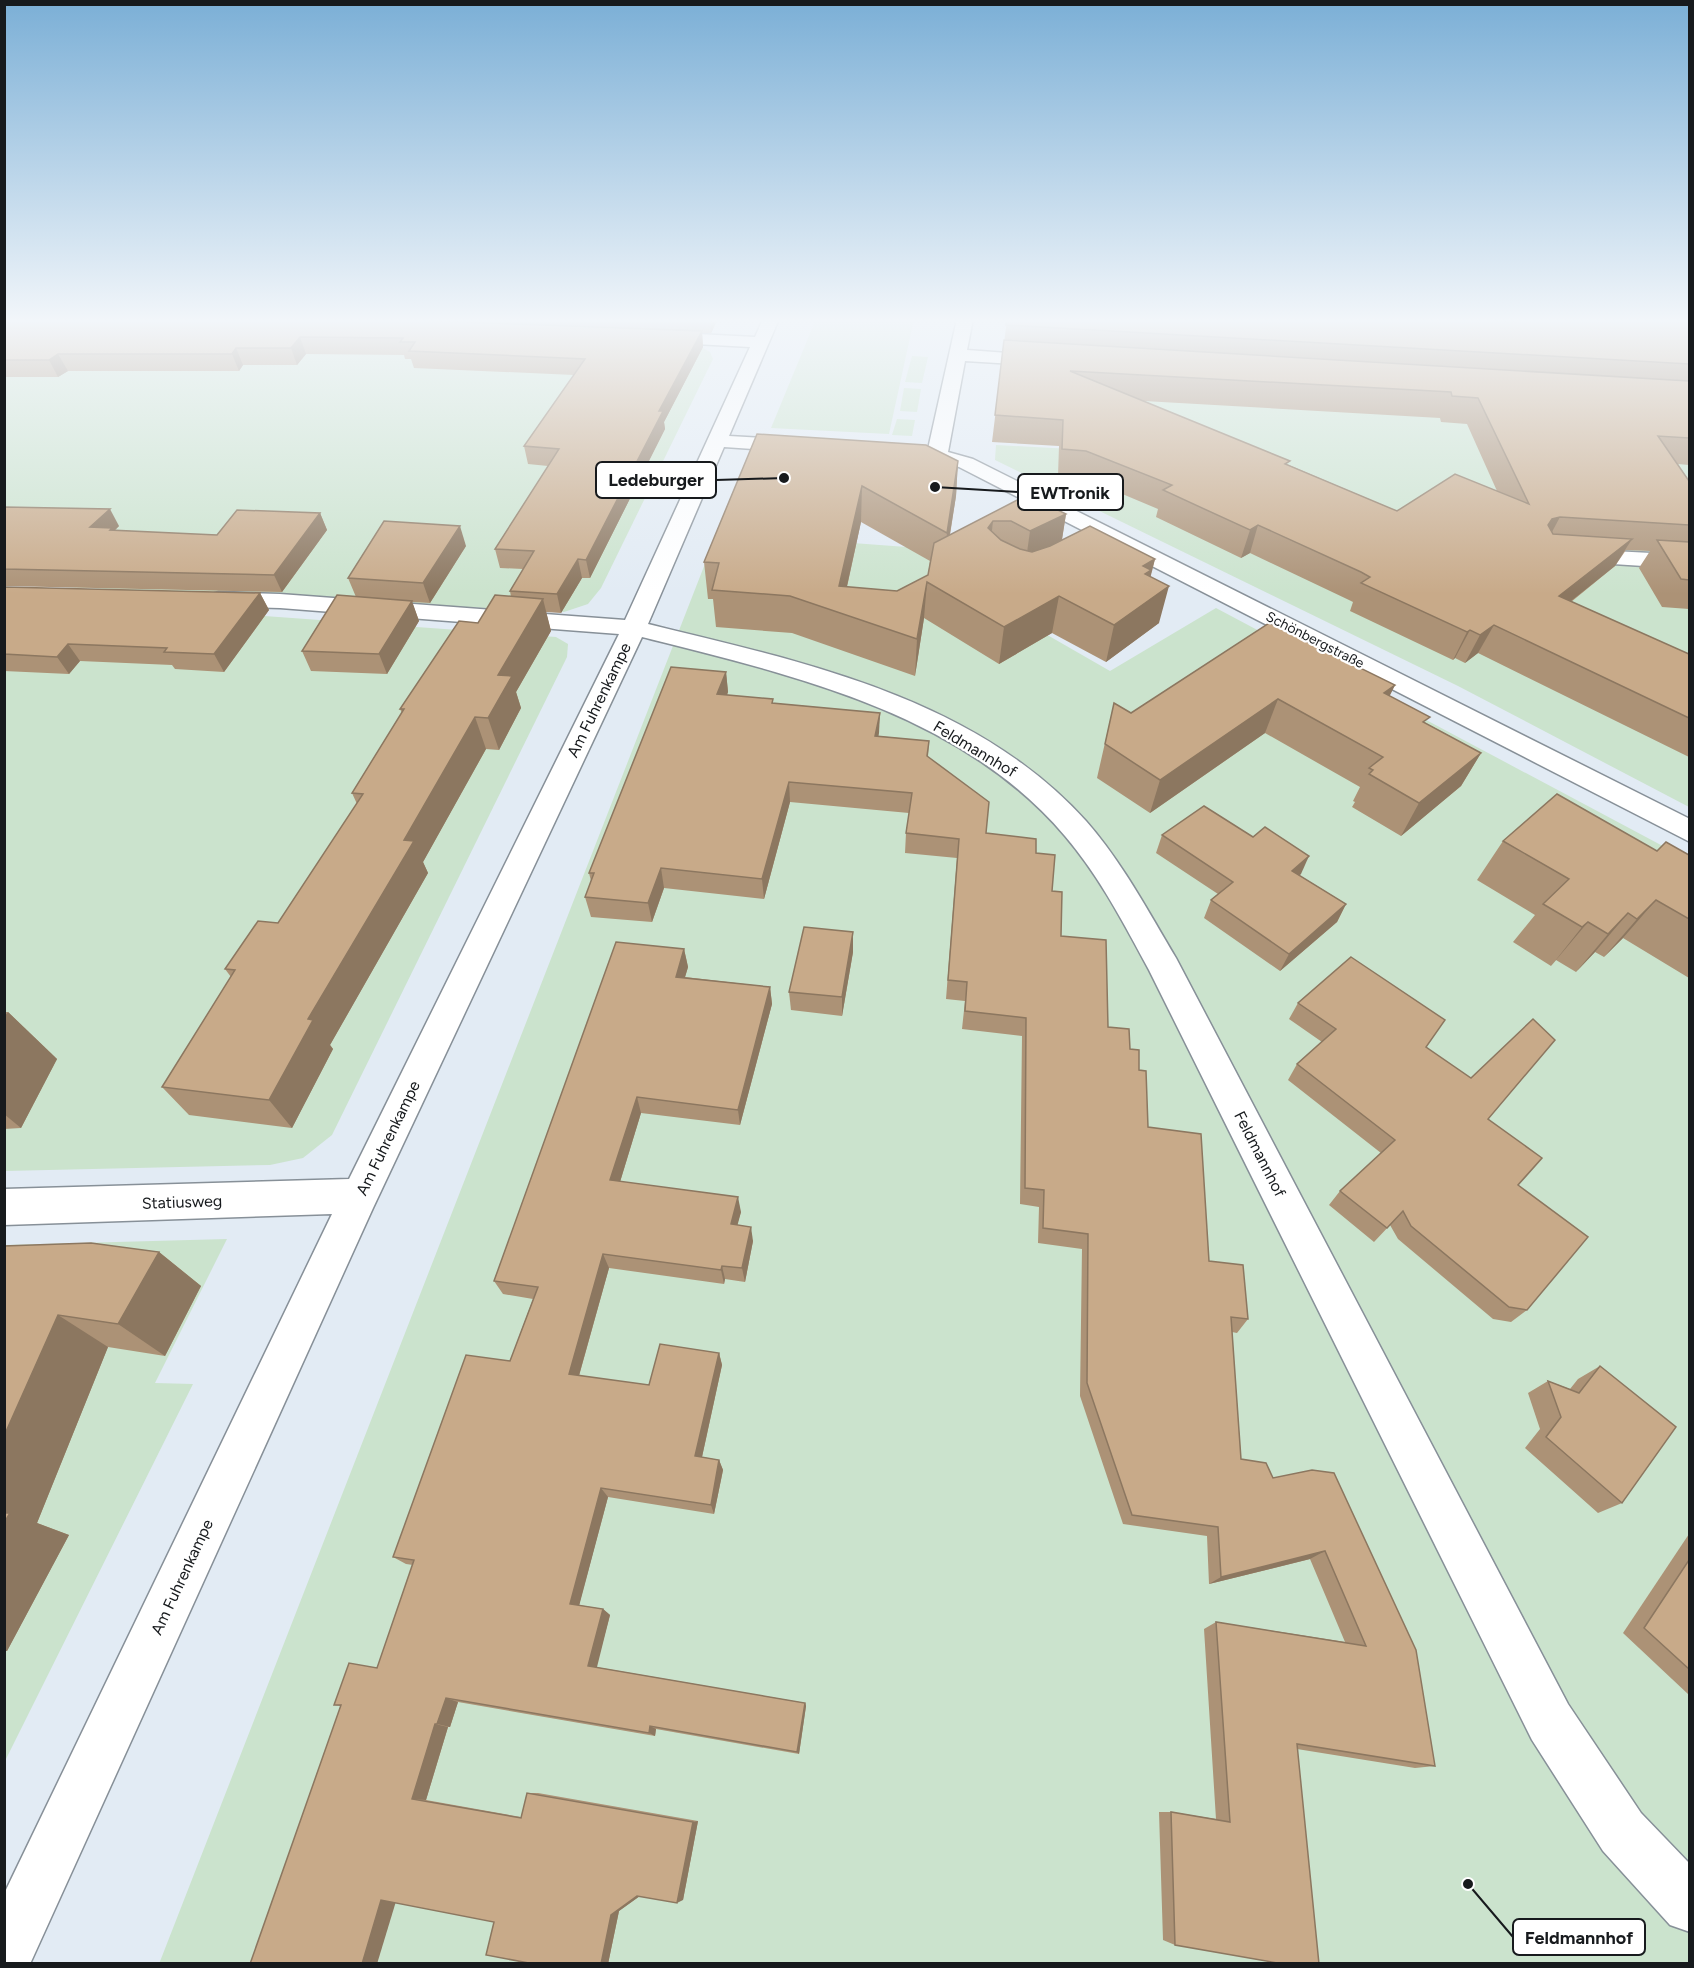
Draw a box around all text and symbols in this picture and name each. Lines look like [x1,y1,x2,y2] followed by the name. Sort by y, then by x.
[596,462,716,498] callout: Ledeburger
[608,469,704,491] text: Ledeburger
[1018,474,1123,510] callout: EWTronik
[1030,482,1110,504] text: EWTronik
[1263,608,1367,672] street label: Schönbergstraße
[563,639,635,761] street label: Am Fuhrenkampe
[930,717,1020,781] street label: Feldmannhof
[352,1077,424,1199] street label: Am Fuhrenkampe
[1230,1108,1290,1200] street label: Feldmannhof
[141,1191,223,1213] street label: Statiusweg
[147,1516,217,1638] street label: Am Fuhrenkampe
[1513,1919,1645,1955] callout: Feldmannhof
[1525,1927,1634,1949] text: Feldmannhof

